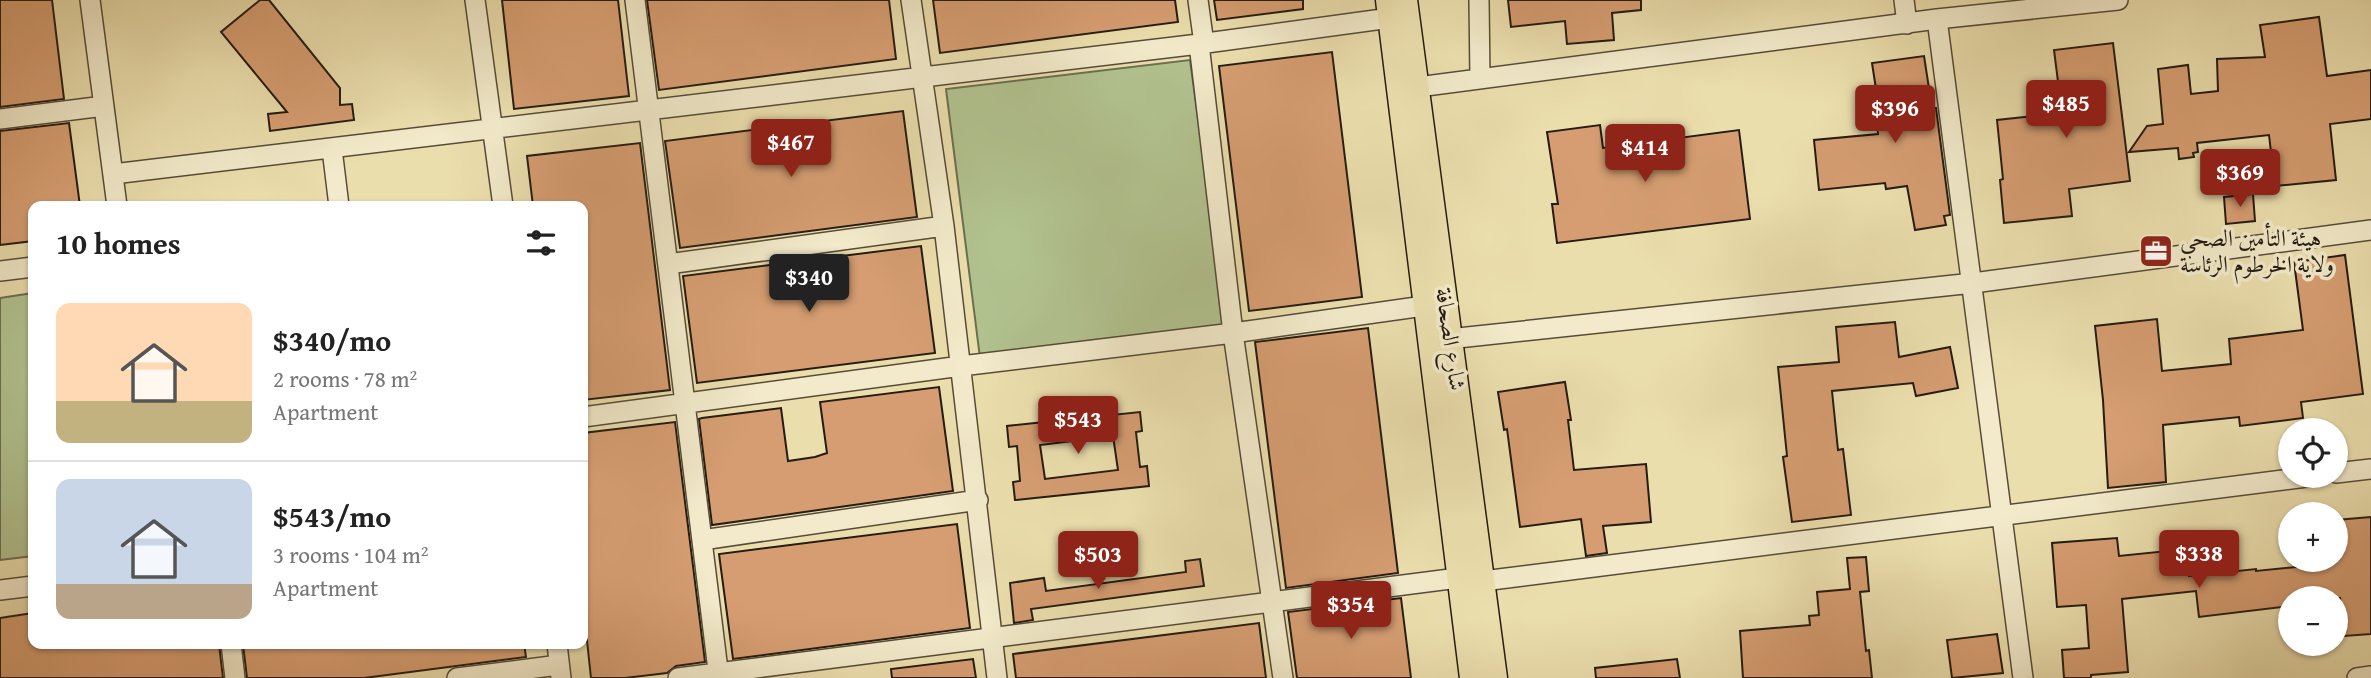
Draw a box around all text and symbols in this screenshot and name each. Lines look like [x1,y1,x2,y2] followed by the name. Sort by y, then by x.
[2025,80,2107,140] pin: $485
[1854,86,1936,145] pin: $396
[2042,86,2090,119] text: $485
[1871,91,1919,124] text: $396
[750,120,832,179] pin: $467
[1604,124,1686,184] pin: $414
[767,125,815,158] text: $467
[1621,130,1669,163] text: $414
[2199,150,2281,209] pin: $369
[2216,155,2264,188] text: $369
[56,221,181,265] text: 10 homes
[2180,221,2334,284] place label: هيئة التأمين الصحي ولاية الخرطوم الرئاسة
[522,224,560,262] icon: filters
[2137,232,2175,270] office icon: هيئة التأمين الصحي ولاية الخرطوم الرئاسة
[768,254,850,314] pin: $340
[785,260,833,293] text: $340
[1424,285,1475,393] street label: شارع الصحافة
[273,318,391,362] text: $340/mo
[112,331,196,415] icon: home
[273,362,417,395] text: 2 rooms · 78 m²
[273,395,378,428] text: Apartment
[1037,396,1119,456] pin: $543
[1054,402,1102,435] text: $543
[2278,418,2348,656] map controls
[2278,418,2348,488] button: locate
[273,494,391,538] text: $543/mo
[2278,502,2348,572] button: +
[112,507,196,591] icon: home
[2158,530,2240,590] pin: $338
[1057,532,1139,591] pin: $503
[2175,536,2223,569] text: $338
[1074,537,1122,570] text: $503
[273,538,428,571] text: 3 rooms · 104 m²
[273,571,378,604] text: Apartment
[1310,582,1392,641] pin: $354
[2278,586,2348,656] button: −
[1327,587,1375,620] text: $354

